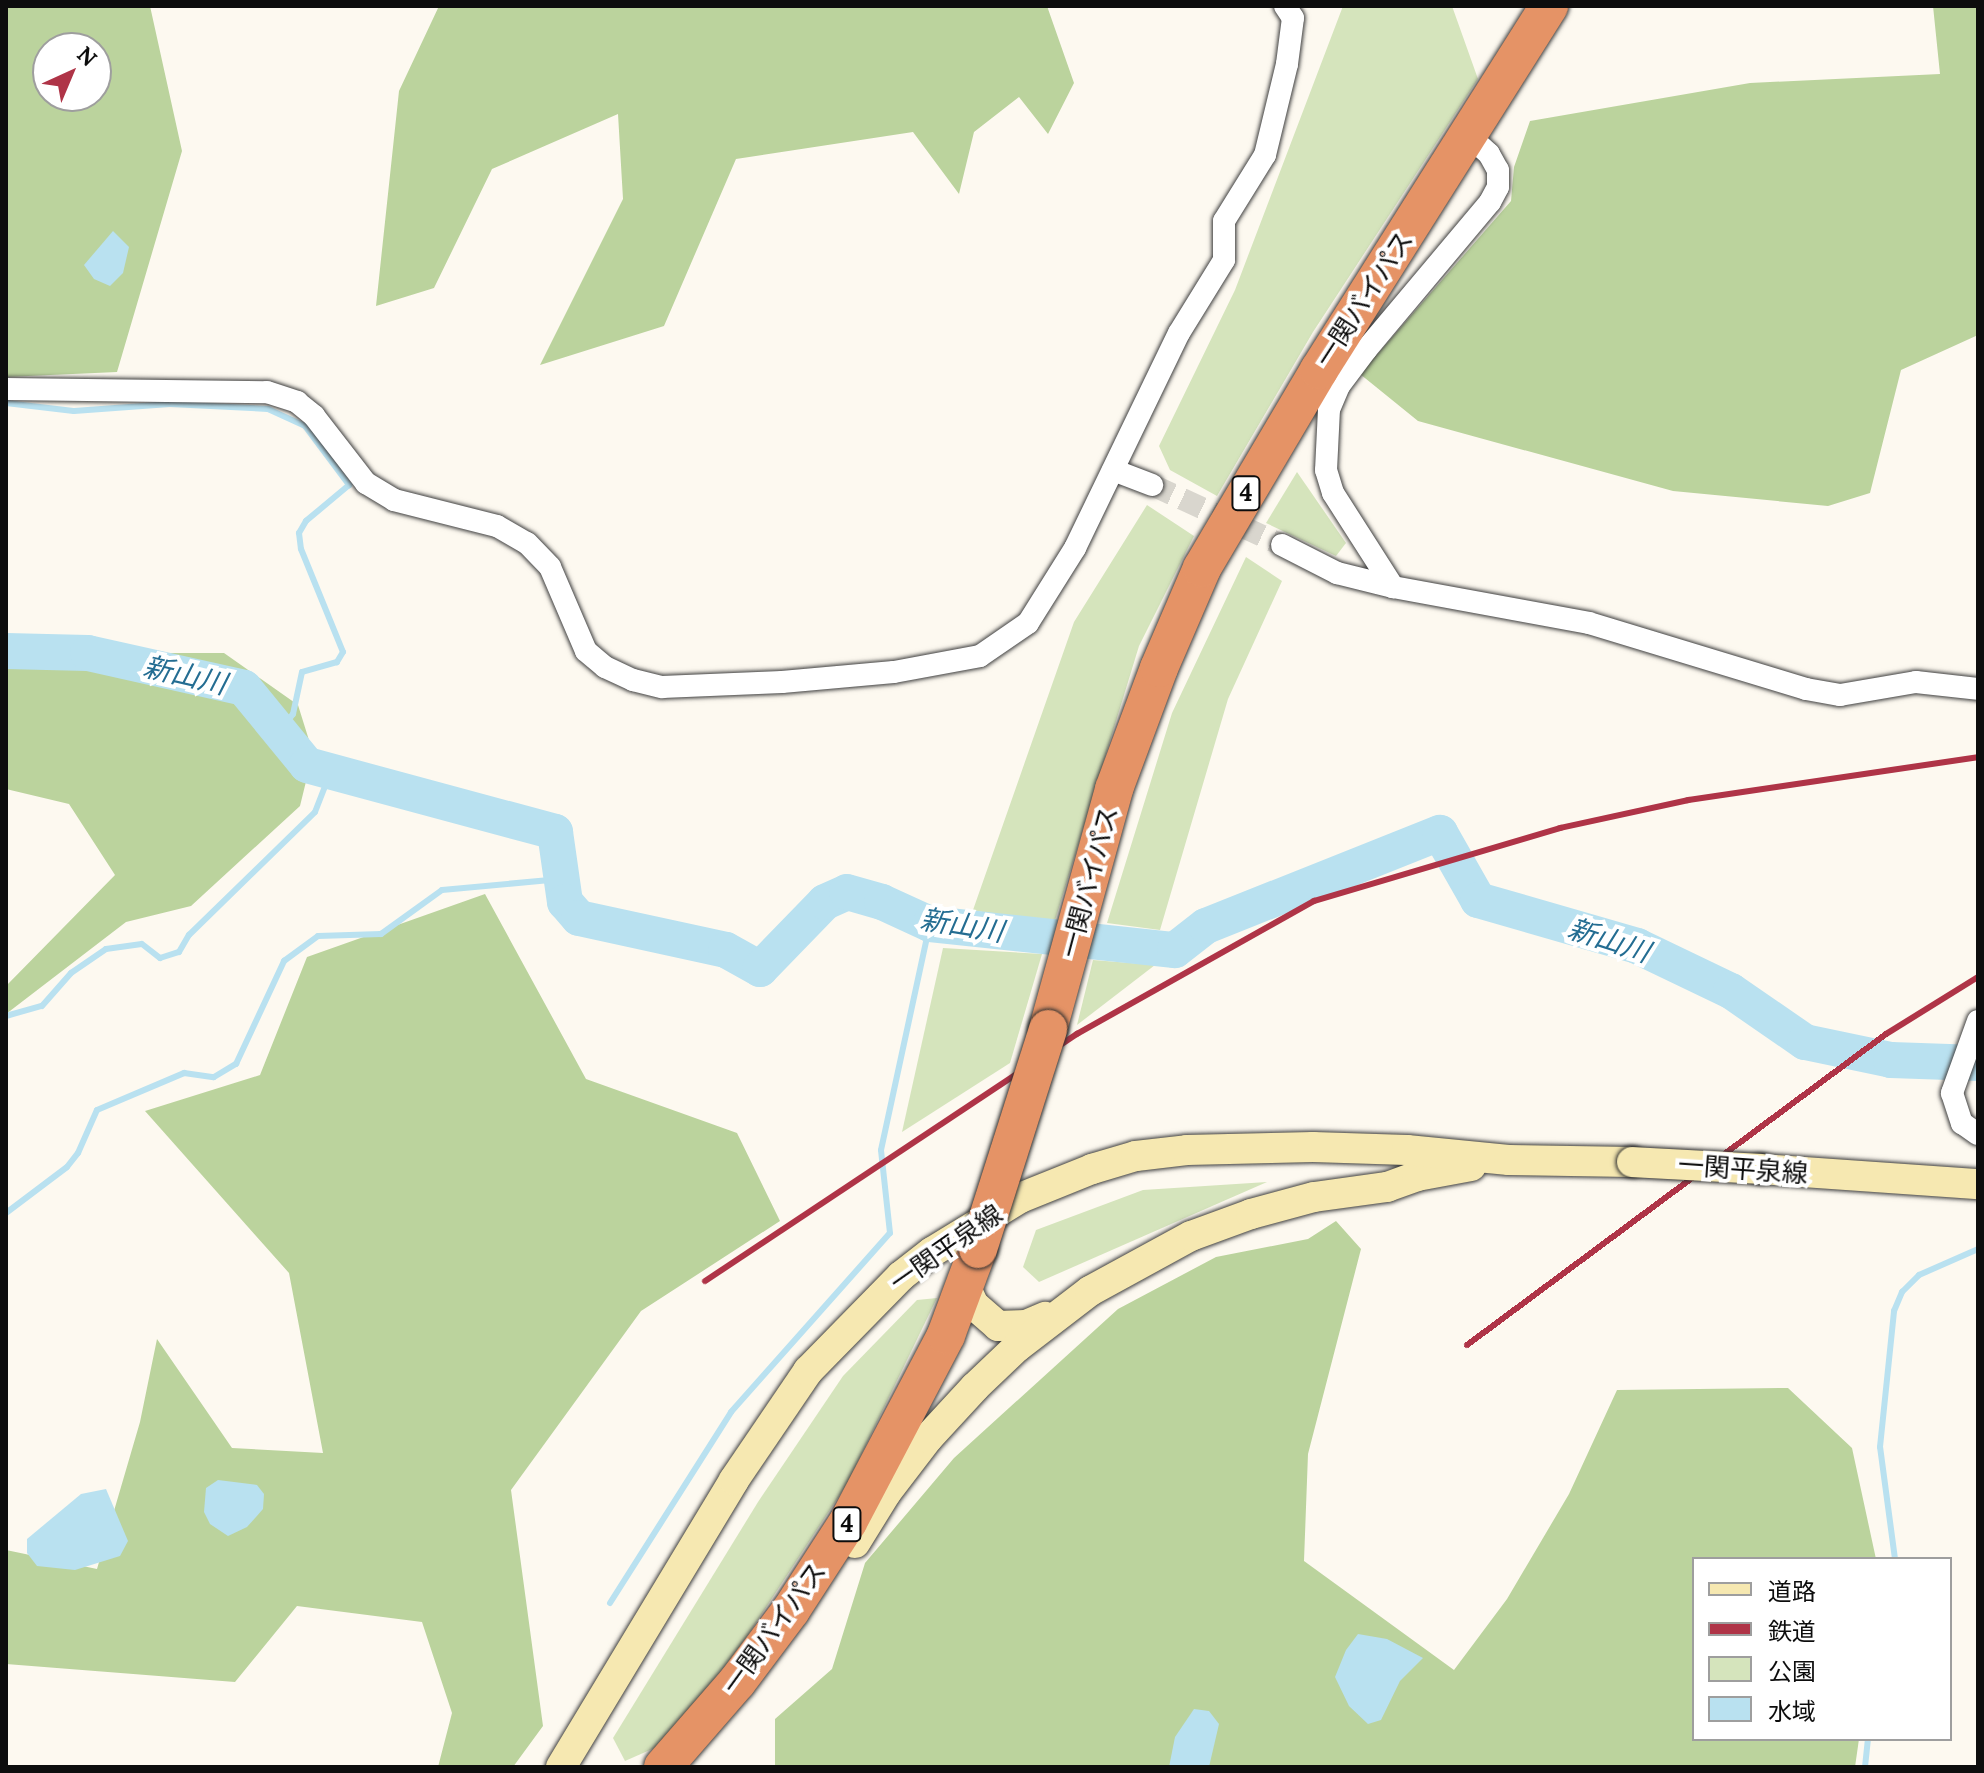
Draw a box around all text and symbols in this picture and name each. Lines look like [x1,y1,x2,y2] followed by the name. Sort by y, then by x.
[32,32,112,112] north arrow
[71,40,103,72] text: N
[1308,225,1420,373] street label: 一関バイパス
[1230,473,1262,513] road number: 4
[140,649,230,701] water label: 新山川
[1054,803,1124,961] street label: 一関バイパス
[918,902,1006,948] water label: 新山川
[1564,911,1654,969] water label: 新山川
[1677,1149,1809,1189] street label: 一関平泉線
[884,1198,1008,1298] street label: 一関平泉線
[831,1504,863,1544] road number: 4
[716,1556,832,1700] street label: 一関バイパス
[1692,1557,1952,1741] legend
[1768,1576,1816,1607] text: 道路
[1768,1616,1816,1647] text: 鉄道
[1768,1656,1816,1687] text: 公園
[1768,1696,1816,1727] text: 水域

